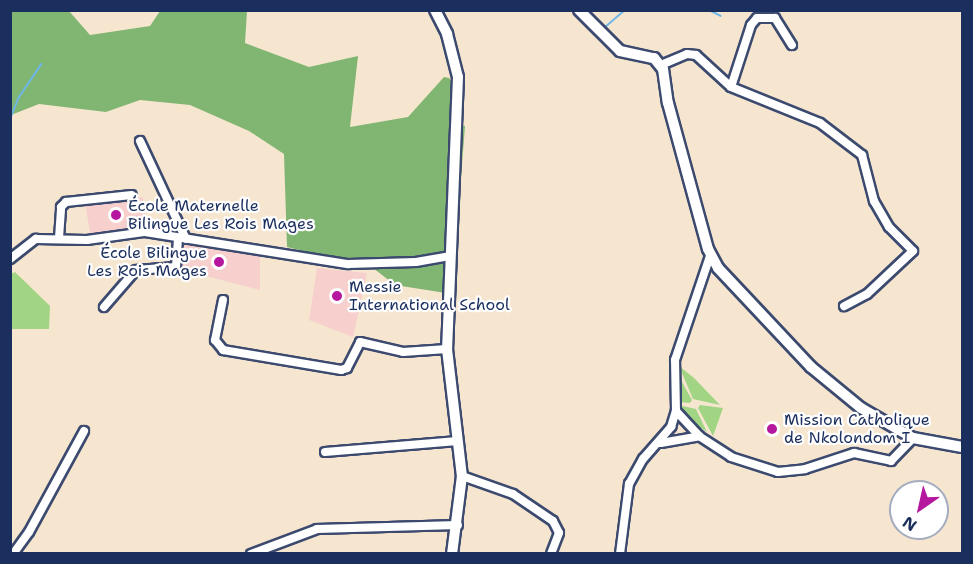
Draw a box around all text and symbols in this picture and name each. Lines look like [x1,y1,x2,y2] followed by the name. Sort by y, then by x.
[128,196,314,234] place label: École Maternelle Bilingue Les Rois Mages
[109,208,123,222] marker: École Maternelle Bilingue Les Rois Mages
[87,243,207,281] place label: École Bilingue Les Rois Mages
[212,255,226,269] marker: École Bilingue Les Rois Mages
[349,277,510,315] place label: Messie International School
[330,289,344,303] marker: Messie International School
[784,410,930,448] place label: Mission Catholique de Nkolondom I
[765,422,779,436] marker: Mission Catholique de Nkolondom I
[889,480,949,540] north arrow
[899,511,921,536] text: N

